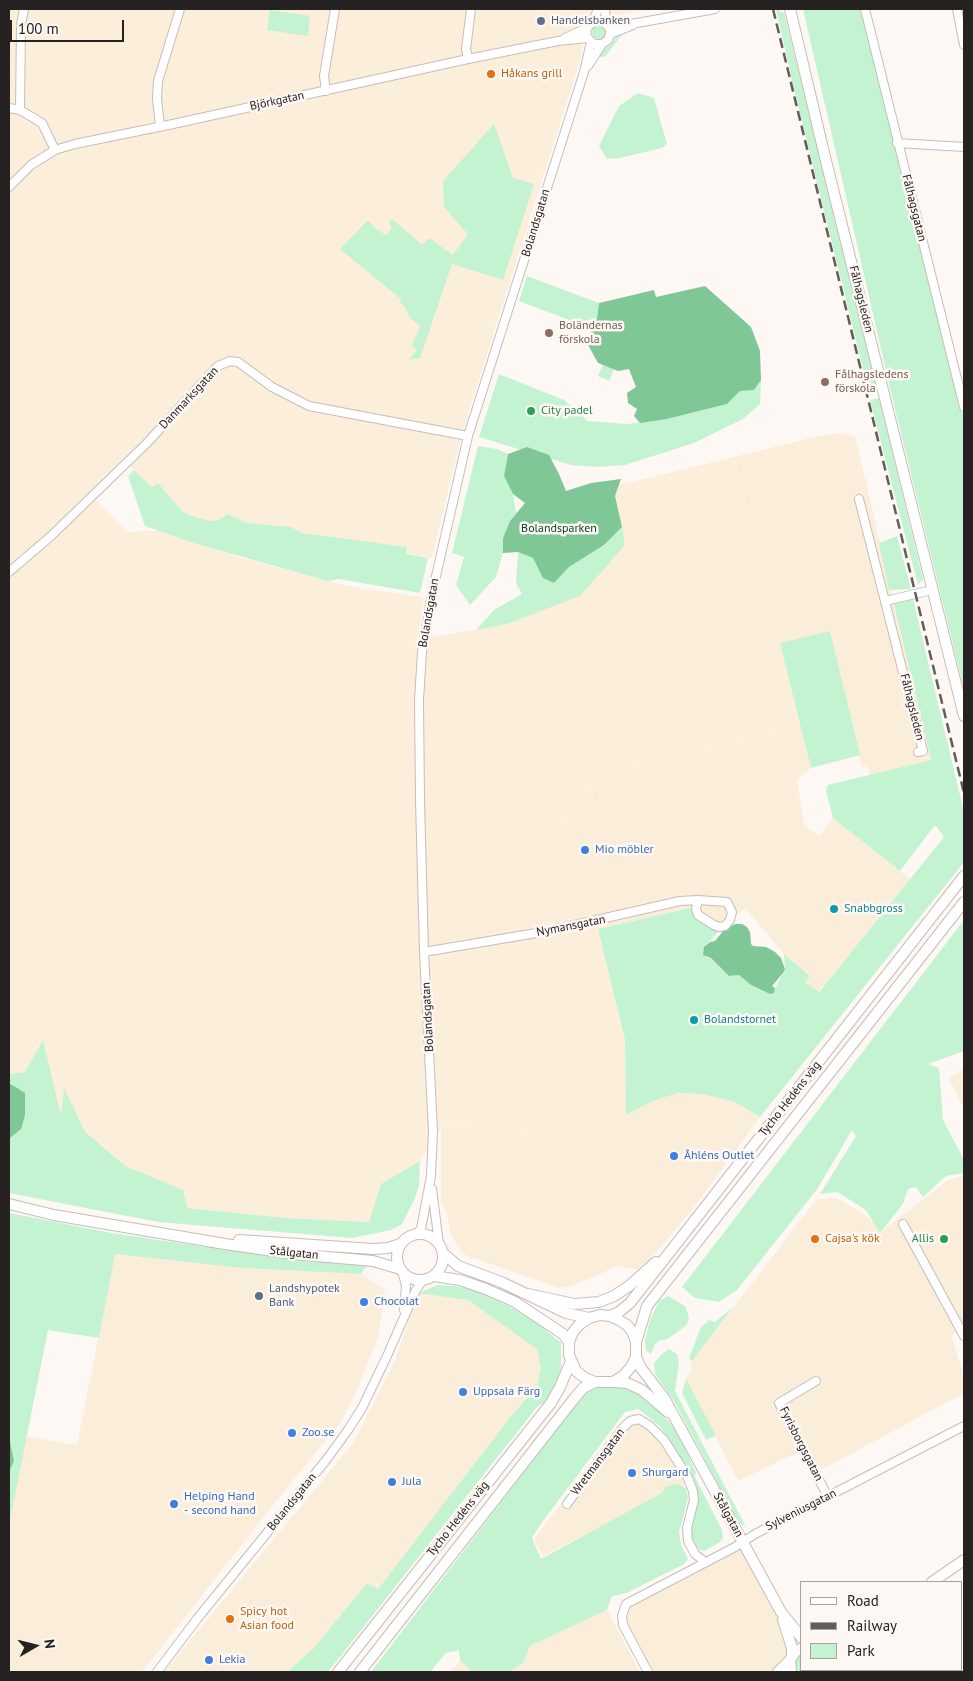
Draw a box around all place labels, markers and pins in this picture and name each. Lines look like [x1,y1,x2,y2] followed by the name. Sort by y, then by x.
[551,14,630,28] place label: Handelsbanken
[535,15,547,27] marker: Handelsbanken
[501,67,562,81] place label: Håkans grill
[485,68,497,80] marker: Håkans grill
[559,319,623,347] place label: Boländernas förskola
[543,327,555,339] marker: Boländernas förskola
[835,368,908,396] place label: Fålhagsledens förskola
[819,376,831,388] marker: Fålhagsledens förskola
[541,404,592,418] place label: City padel
[525,405,537,417] marker: City padel
[595,843,654,857] place label: Mio möbler
[579,844,591,856] marker: Mio möbler
[844,902,903,916] place label: Snabbgross
[828,903,840,915] marker: Snabbgross
[704,1013,776,1027] place label: Bolandstornet
[688,1014,700,1026] marker: Bolandstornet
[684,1149,754,1163] place label: Åhléns Outlet
[668,1150,680,1162] marker: Åhléns Outlet
[825,1232,880,1246] place label: Cajsa's kök
[912,1232,934,1246] place label: Allis
[809,1233,821,1245] marker: Cajsa's kök
[938,1233,950,1245] marker: Allis
[269,1282,340,1310] place label: Landshypotek Bank
[253,1290,265,1302] marker: Landshypotek Bank
[374,1295,419,1309] place label: Chocolat
[358,1296,370,1308] marker: Chocolat
[473,1385,540,1399] place label: Uppsala Färg
[457,1386,469,1398] marker: Uppsala Färg
[302,1426,334,1440] place label: Zoo.se
[286,1427,298,1439] marker: Zoo.se
[642,1466,688,1480] place label: Shurgard
[626,1467,638,1479] marker: Shurgard
[402,1475,421,1489] place label: Jula
[386,1476,398,1488] marker: Jula
[184,1490,256,1518] place label: Helping Hand - second hand
[168,1498,180,1510] marker: Helping Hand - second hand
[240,1605,294,1633] place label: Spicy hot Asian food
[224,1613,236,1625] marker: Spicy hot Asian food
[219,1653,246,1667] place label: Lekia
[203,1654,215,1666] marker: Lekia

